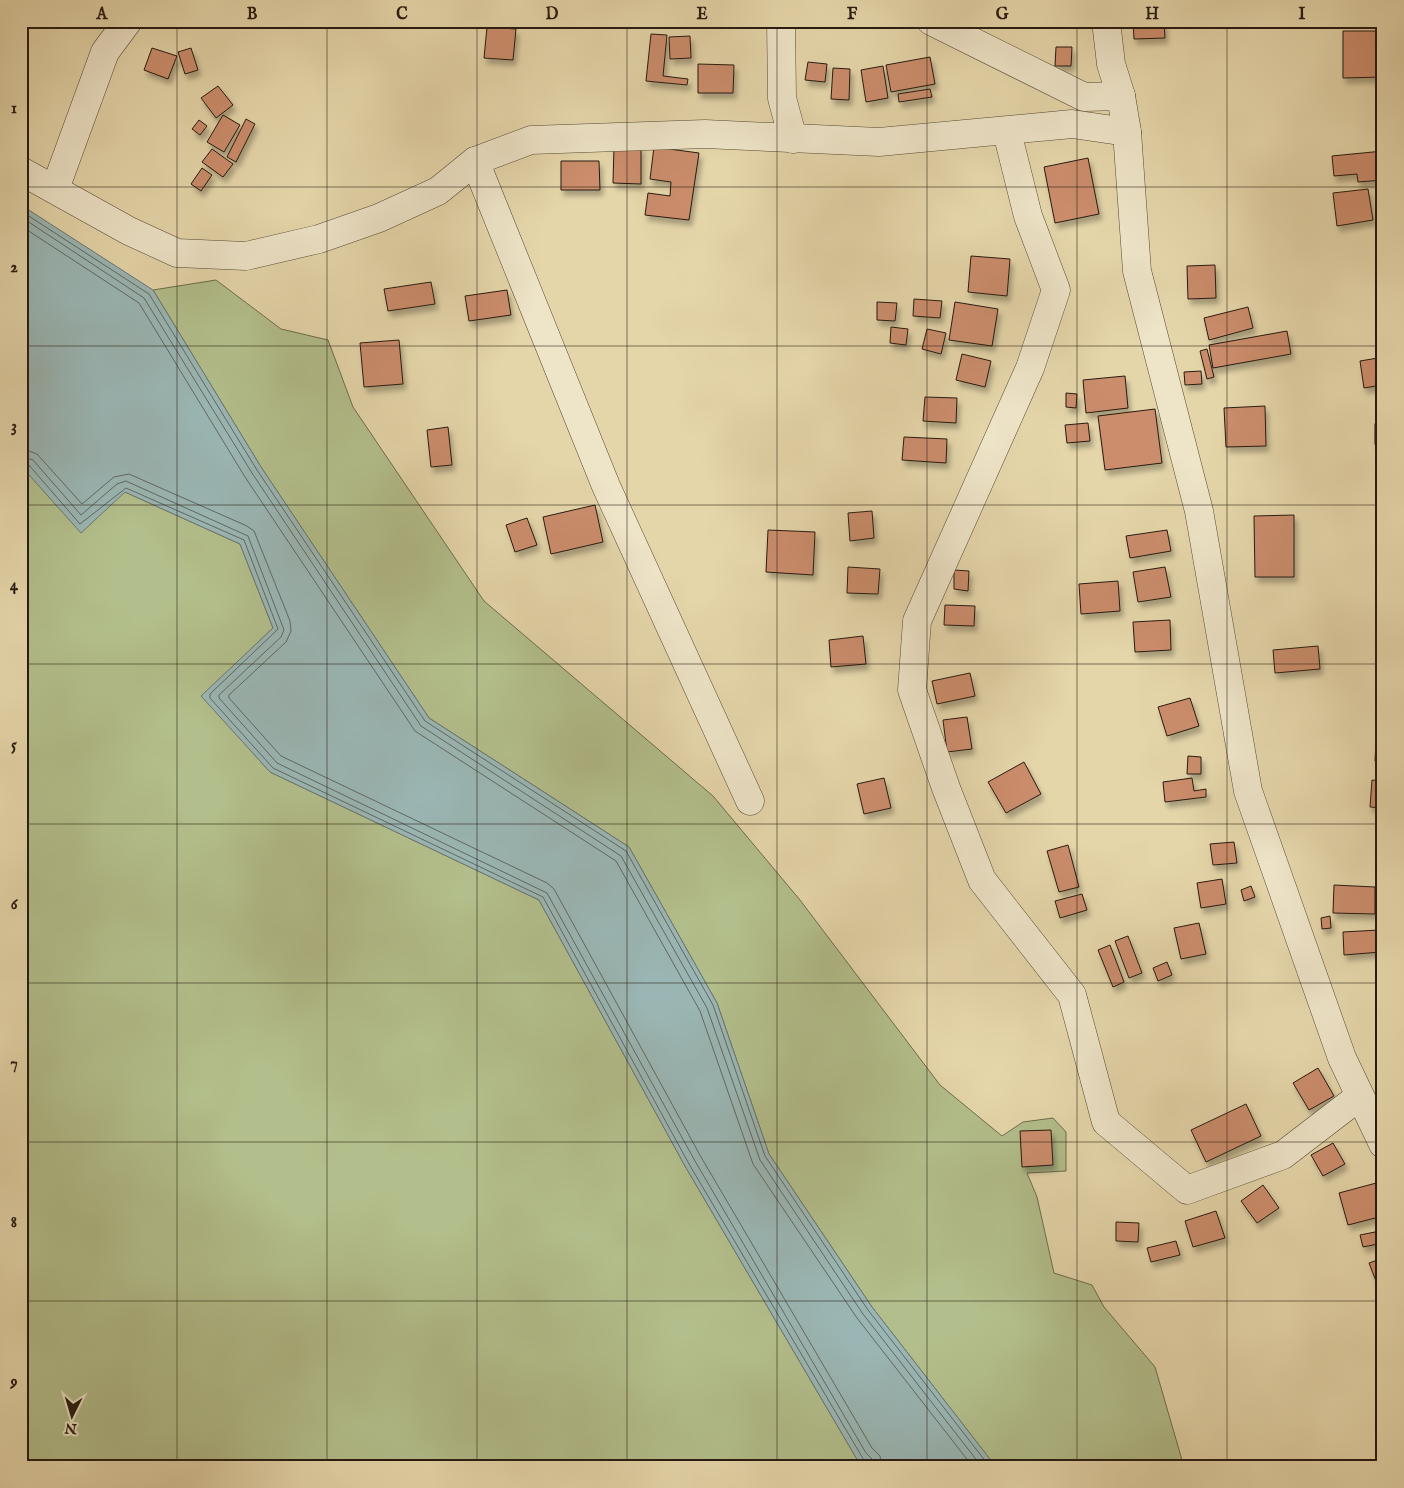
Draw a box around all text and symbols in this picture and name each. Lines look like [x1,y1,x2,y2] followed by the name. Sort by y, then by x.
[96,5,109,25] text: A
[247,5,258,25] text: B
[396,5,408,25] text: C
[546,5,559,25] text: D
[696,5,708,25] text: E
[847,5,858,25] text: F
[996,5,1009,25] text: G
[1145,5,1159,25] text: H
[1299,5,1306,25] text: I
[11,99,17,119] text: 1
[10,258,18,278] text: 2
[11,417,17,437] text: 3
[10,576,19,596] text: 4
[11,736,17,756] text: 5
[11,895,19,915] text: 6
[10,1054,18,1074] text: 7
[11,1213,17,1233] text: 8
[10,1373,18,1393] text: 9
[48,1390,98,1440] north arrow
[64,1418,79,1438] text: N

